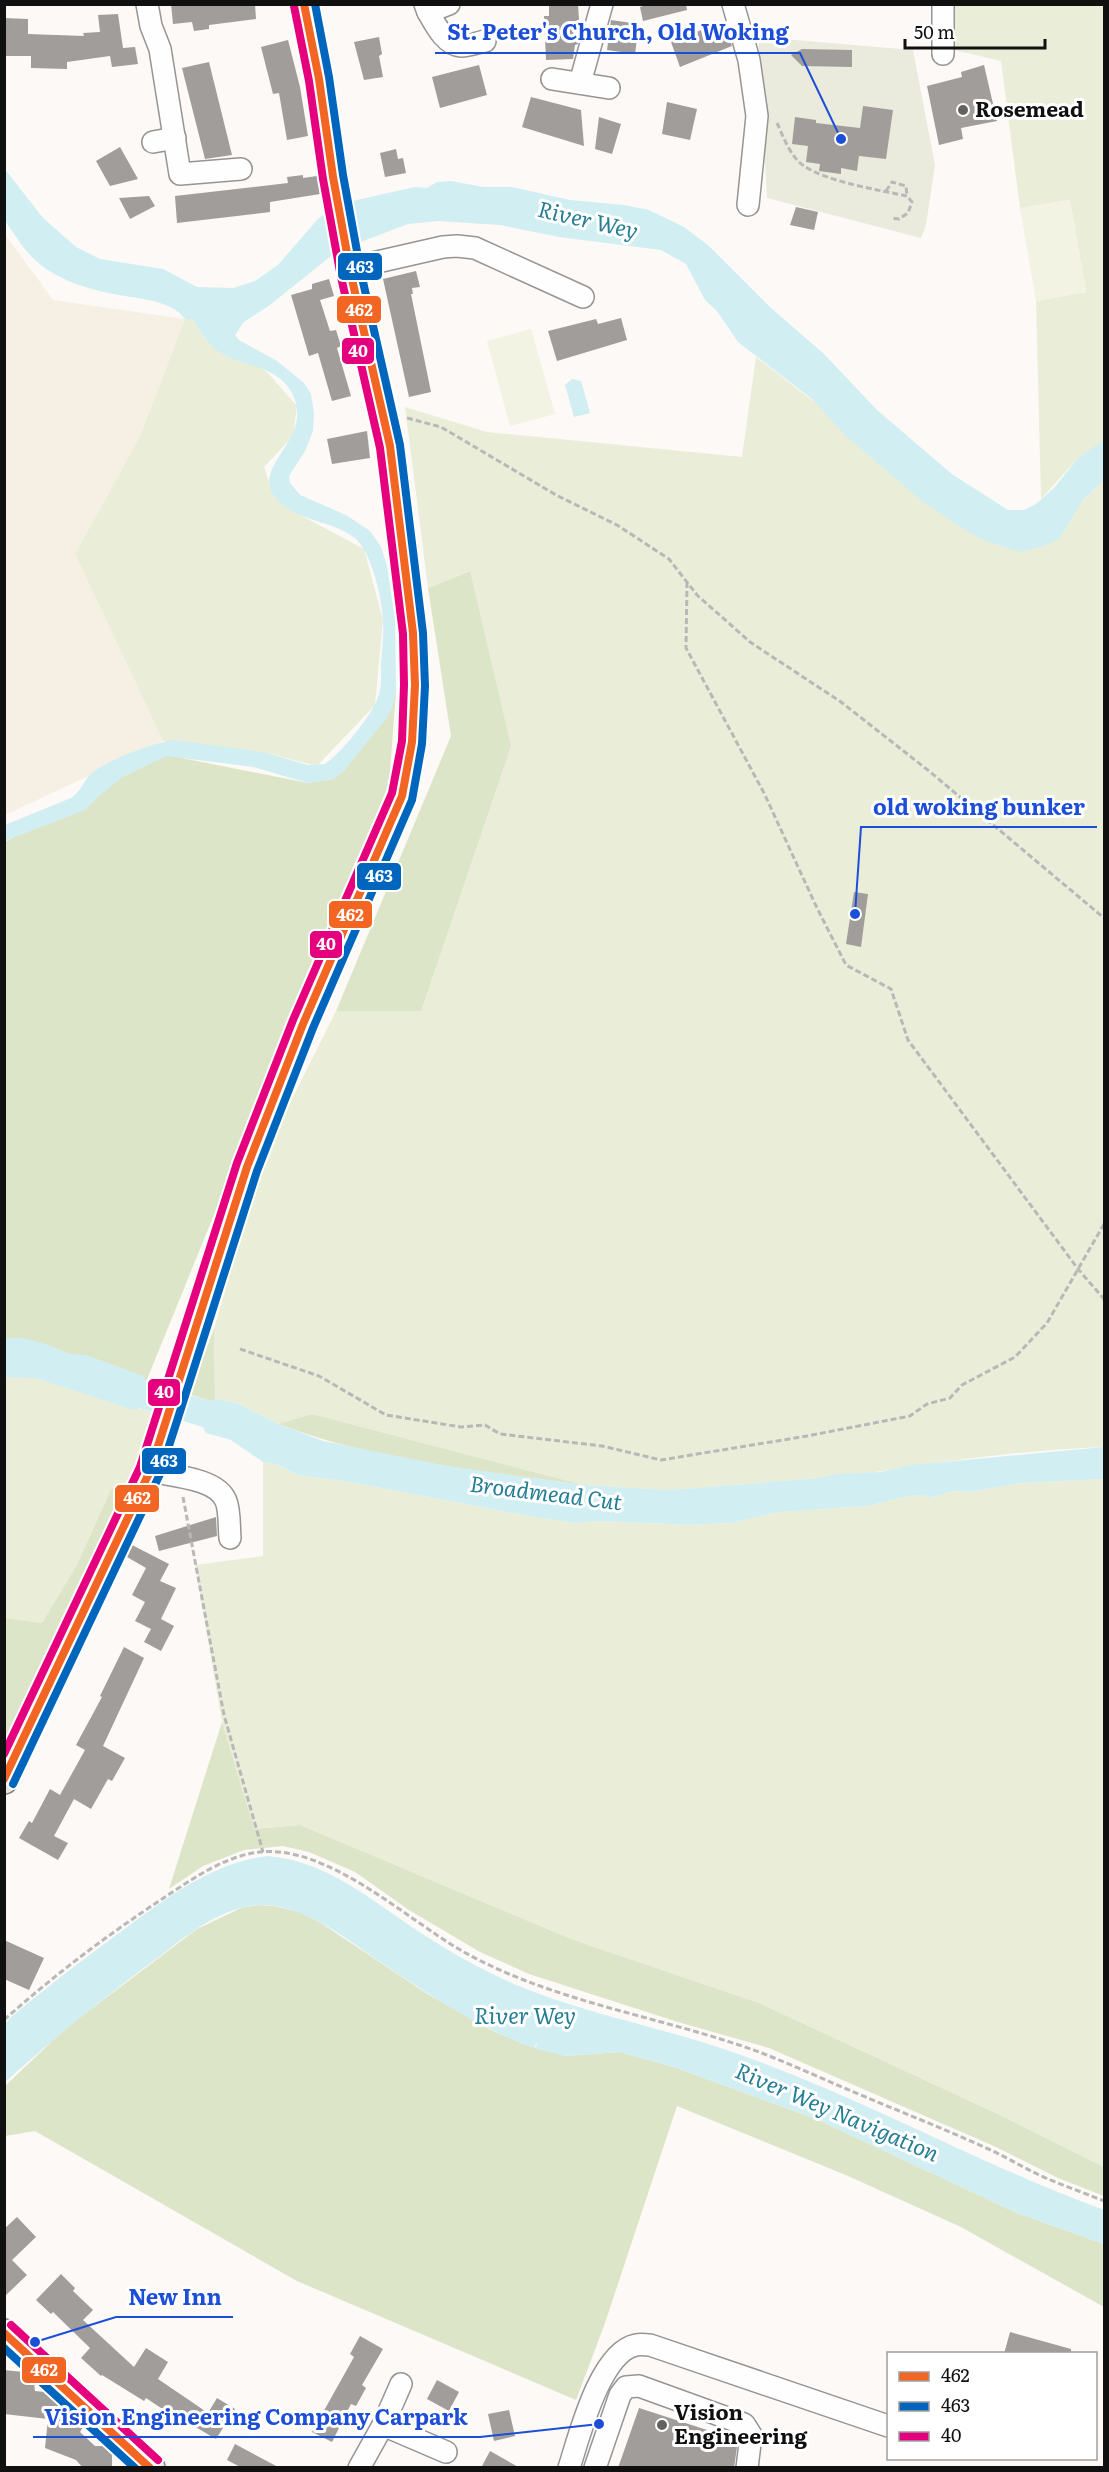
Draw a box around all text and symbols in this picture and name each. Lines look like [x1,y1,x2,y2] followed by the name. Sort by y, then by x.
[905,12,1044,50] scale bar
[435,13,800,53] callout: St. Peter's Church, Old Woking
[447,14,789,47] text: St. Peter's Church, Old Woking
[914,18,955,45] text: 50 m
[975,92,1084,123] place label: Rosemead
[956,103,970,117] marker: Rosemead
[535,191,642,246] water label: River Wey
[337,252,383,281] line badge: 463
[346,254,374,278] text: 463
[336,295,382,324] line badge: 462
[345,297,373,321] text: 462
[341,337,375,365] line badge: 40
[348,338,368,362] text: 40
[861,787,1097,827] callout: old woking bunker
[873,789,1085,822] text: old woking bunker
[356,862,402,891] line badge: 463
[365,863,393,887] text: 463
[328,900,373,929] line badge: 462
[336,902,364,926] text: 462
[309,930,343,959] line badge: 40
[316,931,336,955] text: 40
[147,1378,181,1407] line badge: 40
[154,1379,174,1403] text: 40
[141,1447,187,1475] line badge: 463
[150,1448,178,1472] text: 463
[468,1466,624,1517] water label: Broadmead Cut
[114,1484,160,1513] line badge: 462
[123,1485,151,1509] text: 462
[474,1998,576,2031] water label: River Wey
[731,2053,945,2168] water label: River Wey Navigation
[116,2277,233,2317] callout: New Inn
[128,2279,222,2312] text: New Inn
[887,2352,1097,2460] legend
[21,2356,67,2384] line badge: 462
[30,2357,58,2381] text: 462
[941,2361,970,2388] text: 462
[941,2391,970,2418] text: 463
[674,2395,808,2450] place label: Vision Engineering
[33,2397,480,2437] callout: Vision Engineering Company Carpark
[44,2399,468,2432] text: Vision Engineering Company Carpark
[655,2418,669,2432] marker: Vision Engineering
[941,2421,961,2448] text: 40

